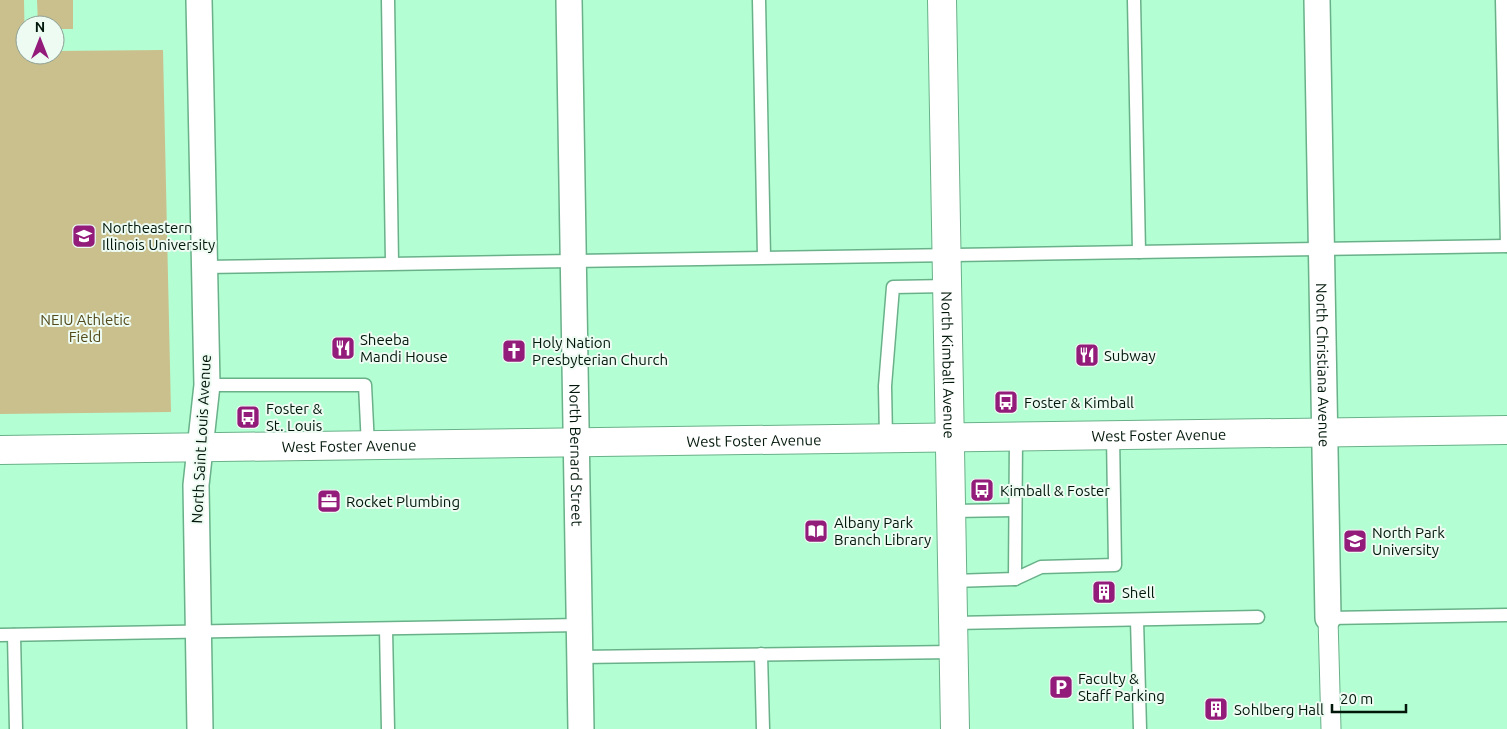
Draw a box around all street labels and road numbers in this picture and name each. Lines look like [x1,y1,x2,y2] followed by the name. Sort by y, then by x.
[1314,283,1333,447] street label: North Christiana Avenue
[939,291,958,439] street label: North Kimball Avenue
[188,354,214,524] street label: North Saint Louis Avenue
[567,383,586,527] street label: North Bernard Street
[1091,425,1226,444] street label: West Foster Avenue
[686,431,821,449] street label: West Foster Avenue
[281,436,416,455] street label: West Foster Avenue

